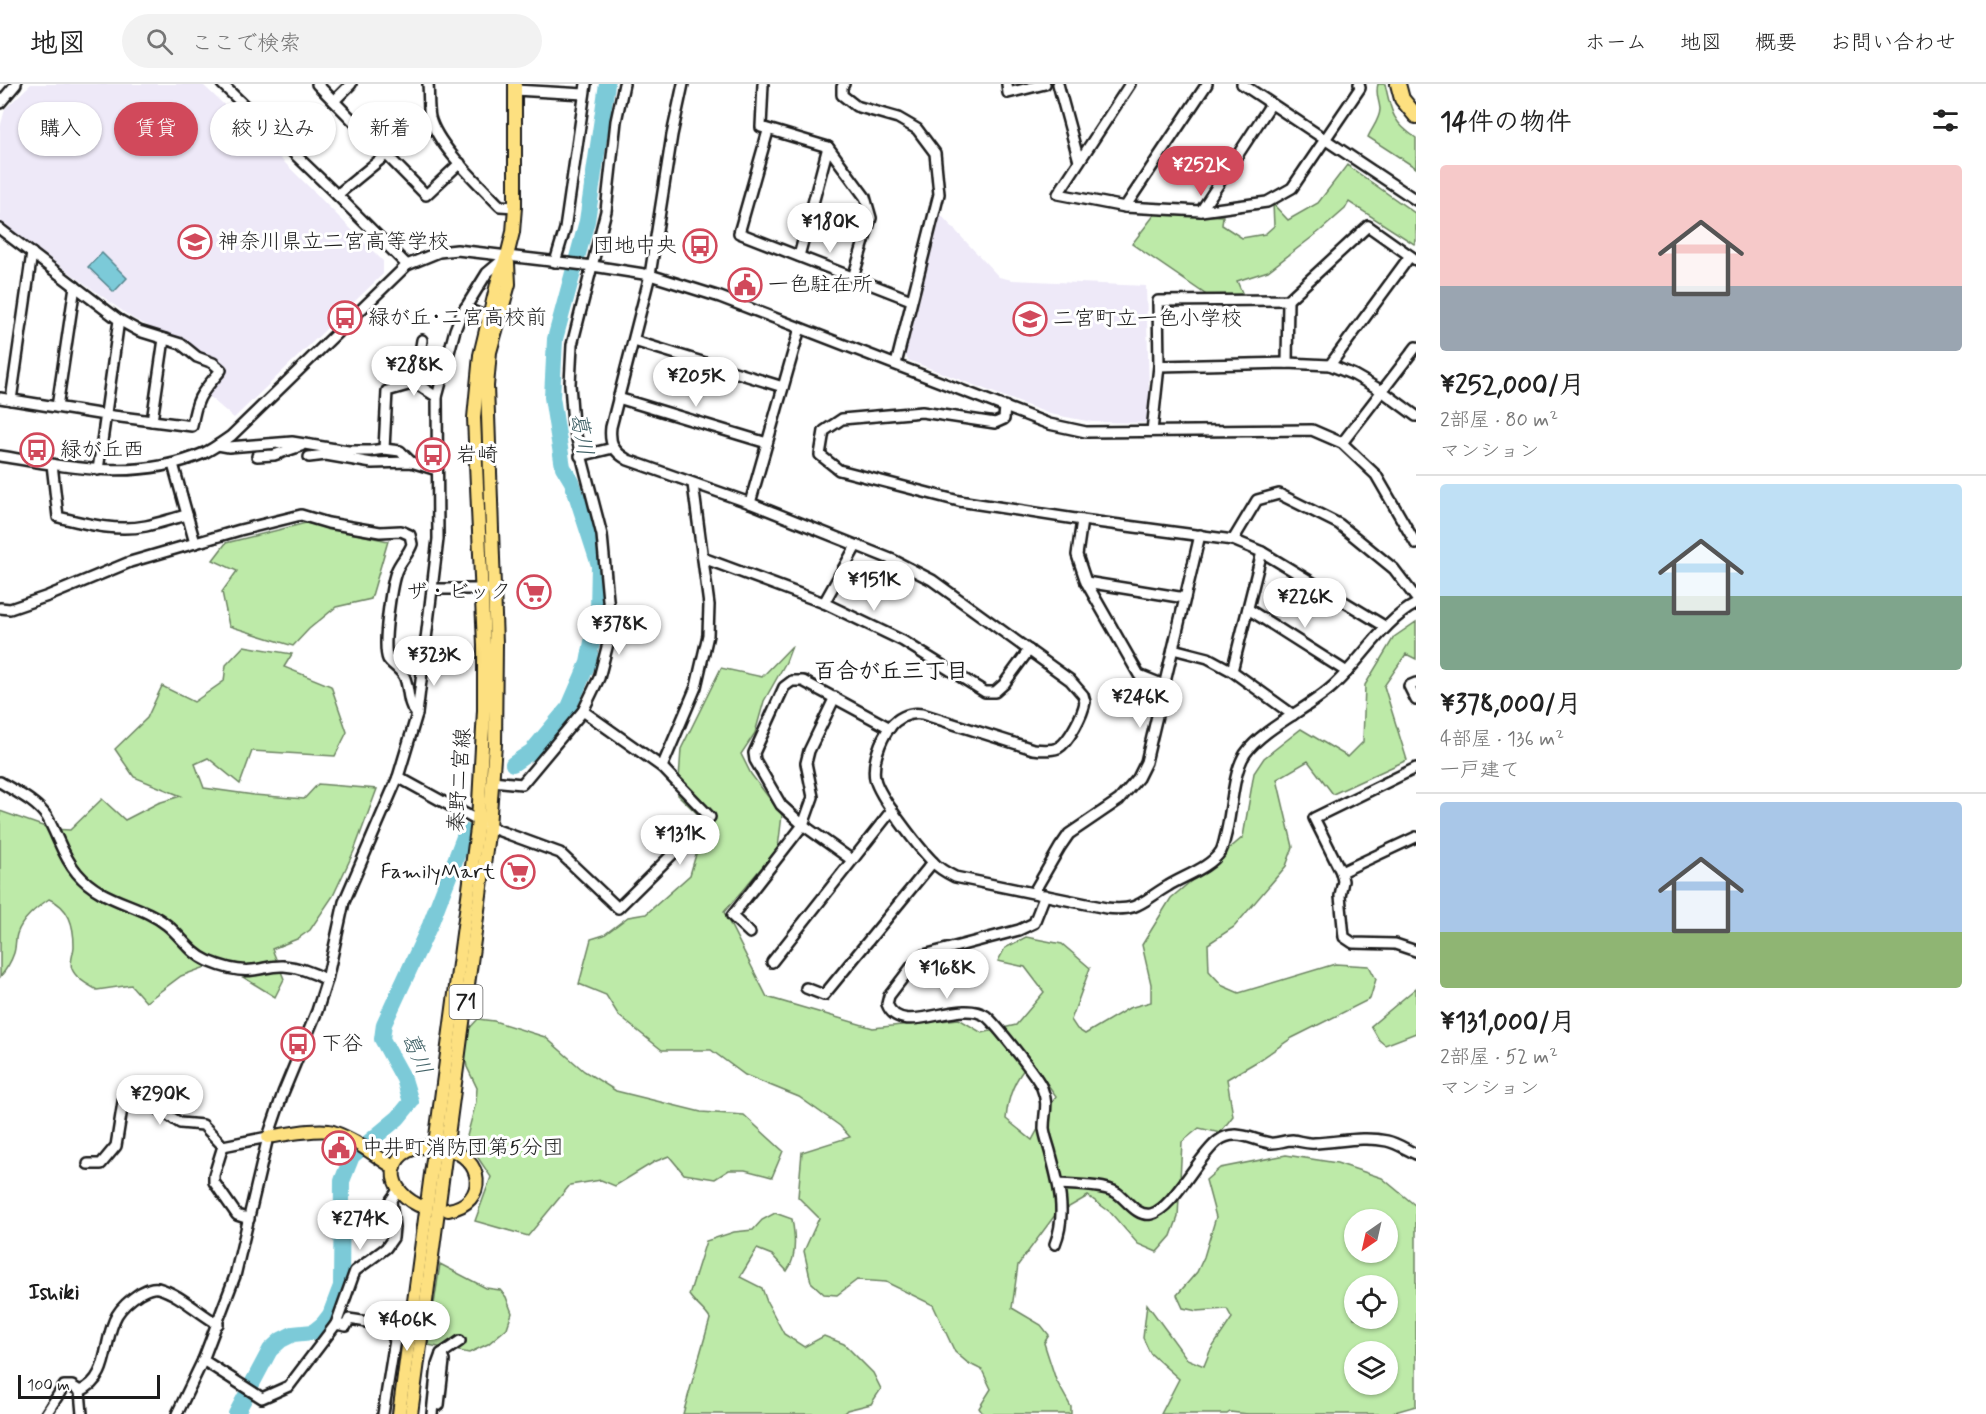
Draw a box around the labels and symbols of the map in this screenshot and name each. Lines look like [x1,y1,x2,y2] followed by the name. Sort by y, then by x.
[1159,146,1243,197] pin: ¥252K
[788,203,872,254] pin: ¥180K
[177,224,213,260] school or university icon: 神奈川県立二宮高等学校
[218,228,449,256] place label: 神奈川県立二宮高等学校
[682,228,718,264] bus stop icon: 団地中央
[593,232,677,260] place label: 団地中央
[727,267,763,303] public building icon: 一色駐在所
[768,271,873,299] place label: 一色駐在所
[327,300,363,336] bus stop icon: 緑が丘･二宮高校前
[1012,301,1048,337] school or university icon: 二宮町立一色小学校
[368,304,547,332] place label: 緑が丘･二宮高校前
[1053,305,1242,333] place label: 二宮町立一色小学校
[372,346,456,397] pin: ¥288K
[654,357,738,408] pin: ¥205K
[563,410,599,458] water label: 葛川
[19,432,55,468] bus stop icon: 緑が丘西
[60,436,144,464] place label: 緑が丘西
[415,437,451,473] bus stop icon: 岩崎
[456,441,498,469] place label: 岩崎
[832,561,916,612] pin: ¥151K
[516,574,552,610] supermarket icon: ザ・ビック
[406,578,511,606] place label: ザ・ビック
[1263,578,1347,629] pin: ¥226K
[577,605,661,656] pin: ¥378K
[392,636,476,687] pin: ¥323K
[814,658,968,686] district label: 百合が丘三丁目
[1098,678,1182,729] pin: ¥246K
[442,727,478,833] street label: 秦野二宮線
[638,815,722,866] pin: ¥131K
[500,854,536,890] supermarket icon: FamilyMart
[381,858,496,886] place label: FamilyMart
[905,949,989,1000] pin: ¥168K
[450,985,482,1019] road number: 71
[280,1026,316,1062] bus stop icon: 下谷
[395,1028,437,1080] water label: 葛川
[321,1030,363,1058] place label: 下谷
[118,1075,202,1126] pin: ¥290K
[321,1130,357,1166] public building icon: 中井町消防団第5分団
[362,1134,564,1162] place label: 中井町消防団第5分団
[318,1200,402,1251] pin: ¥274K
[1344,1209,1398,1263] north arrow
[28,1279,80,1307] district label: Ishiki
[365,1301,449,1352] pin: ¥406K
[18,1372,160,1400] scale bar

